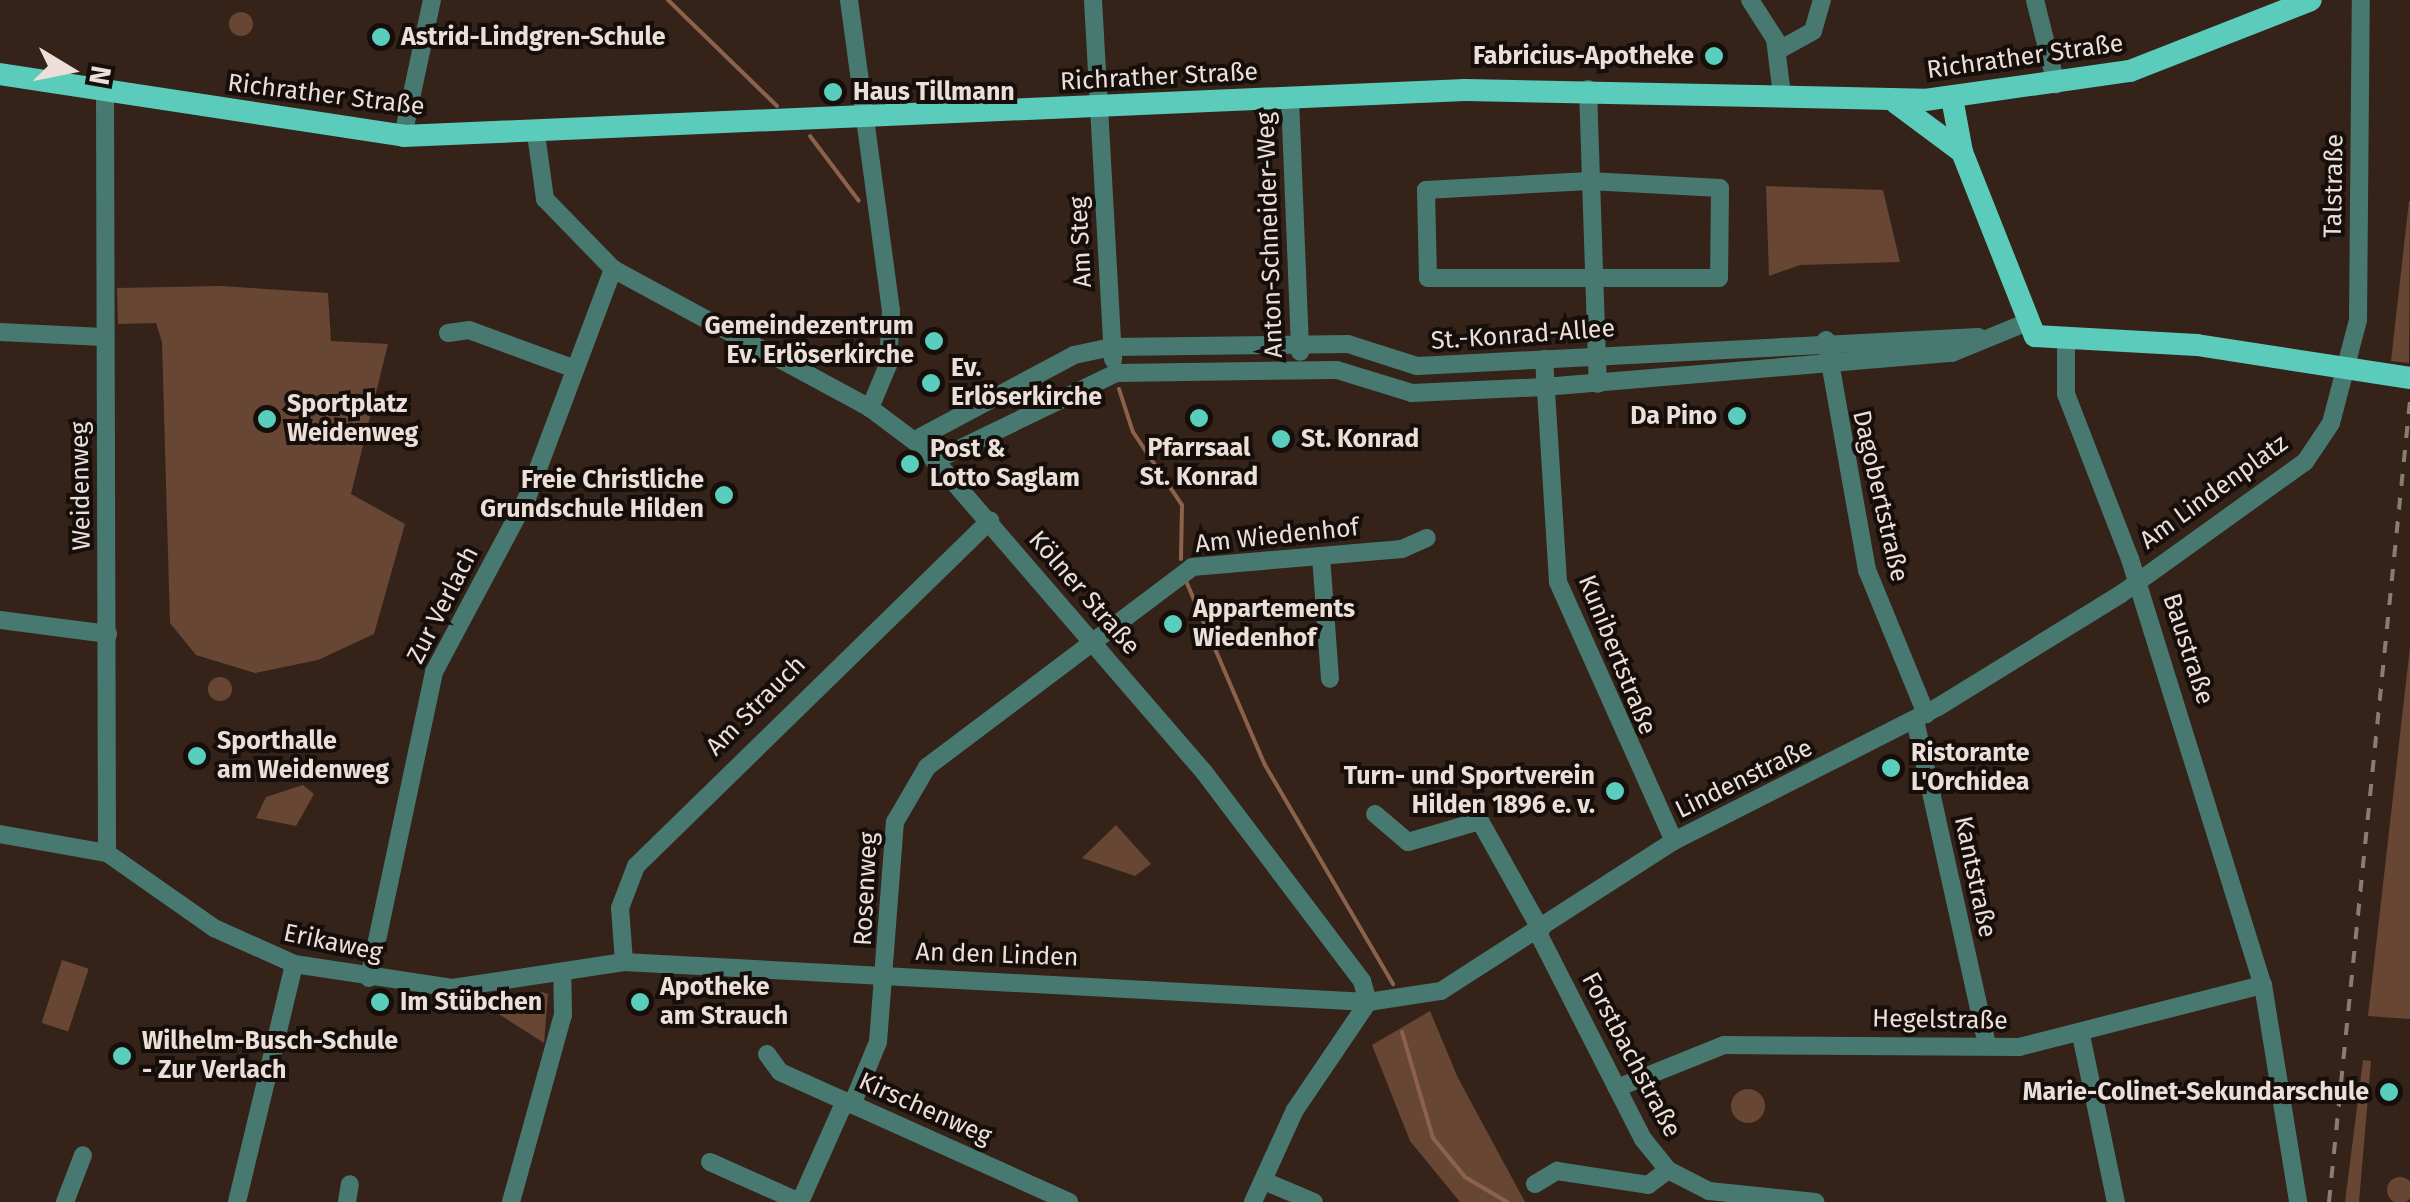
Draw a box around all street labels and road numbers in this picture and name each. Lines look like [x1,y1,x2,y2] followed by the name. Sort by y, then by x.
[1925,28,2125,86] street label: Richrather Straße
[1059,57,1259,97] street label: Richrather Straße
[226,68,426,122] street label: Richrather Straße
[1251,112,1289,358] street label: Anton-Schneider-Weg
[2318,134,2350,238] street label: Talstraße
[1064,196,1098,288] street label: Am Steg
[1430,314,1616,356] street label: St.-Konrad-Allee
[1846,407,1914,585] street label: Dagobertstraße
[65,421,97,551] street label: Weidenweg
[2134,428,2294,556] street label: Am Lindenplatz
[1194,512,1360,560] street label: Am Wiedenhof
[1022,525,1146,661] street label: Kölner Straße
[401,541,485,669] street label: Zur Verlach
[1571,571,1663,739] street label: Kunibertstraße
[2156,590,2220,708] street label: Baustraße
[700,650,812,762] street label: Am Strauch
[1671,733,1817,825] street label: Lindenstraße
[1948,814,2002,940] street label: Kantstraße
[848,831,884,947] street label: Rosenweg
[281,918,385,968] street label: Erikaweg
[915,937,1079,973] street label: An den Linden
[1575,967,1687,1143] street label: Forstbachstraße
[1872,1004,2008,1036] street label: Hegelstraße
[854,1066,996,1152] street label: Kirschenweg

